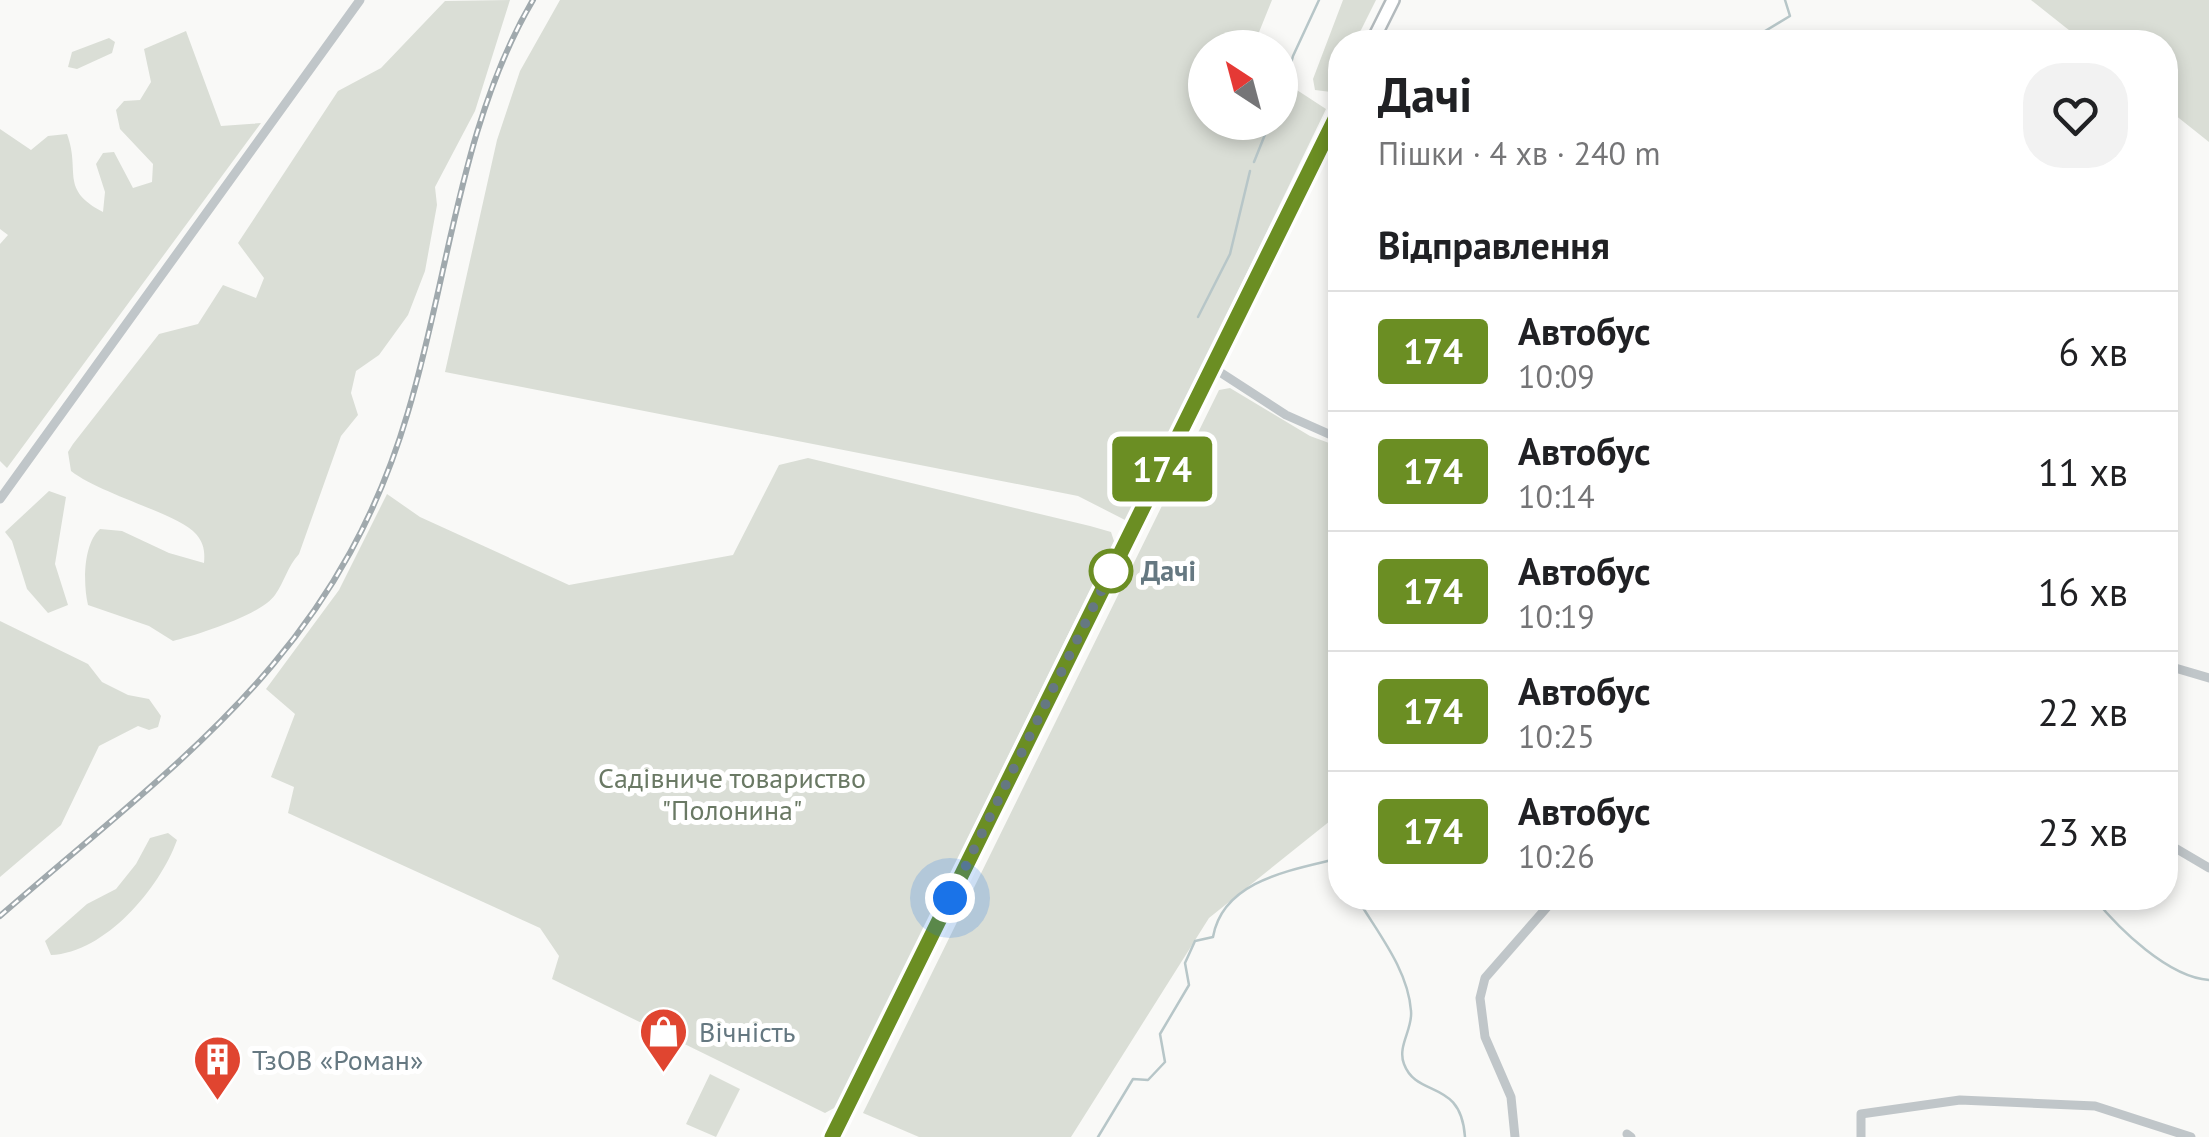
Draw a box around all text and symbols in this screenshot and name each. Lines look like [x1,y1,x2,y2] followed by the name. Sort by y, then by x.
[1188,30,1298,140] north arrow
[1188,30,1298,140] map controls
[1378,63,1472,125] text: Дачі
[2023,63,2128,168] button: heart
[1378,132,1661,174] text: Пішки · 4 хв · 240 m
[1378,220,1610,269] text: Відправлення
[1518,306,1651,355] text: Автобус
[2059,327,2128,376] text: 6 хв
[1403,328,1463,374] text: 174
[1518,355,1595,397] text: 10:09
[1518,426,1651,475] text: Автобус
[1104,436,1220,502] line badge: 174
[1132,446,1192,492] text: 174
[2038,447,2128,496] text: 11 хв
[1403,448,1463,494] text: 174
[1518,475,1595,517] text: 10:14
[1518,546,1651,595] text: Автобус
[1090,550,1132,592] marker: Дачі
[1141,552,1196,589] place label: Дачі
[2038,567,2128,616] text: 16 хв
[1403,568,1463,614] text: 174
[1518,595,1595,637] text: 10:19
[1518,666,1651,715] text: Автобус
[2038,687,2128,736] text: 22 хв
[1403,688,1463,734] text: 174
[1518,715,1595,757] text: 10:25
[598,759,866,828] park label: Садівниче товариство "Полонина"
[1518,786,1651,835] text: Автобус
[2038,807,2128,856] text: 23 хв
[1403,808,1463,854] text: 174
[1518,835,1595,877] text: 10:26
[925,873,975,923] your location
[638,1006,690,1074] shop icon: Вічність
[699,1013,796,1050] place label: Вічність
[191,1034,243,1102] building icon: ТзОВ «Роман»
[252,1041,423,1078] place label: ТзОВ «Роман»

